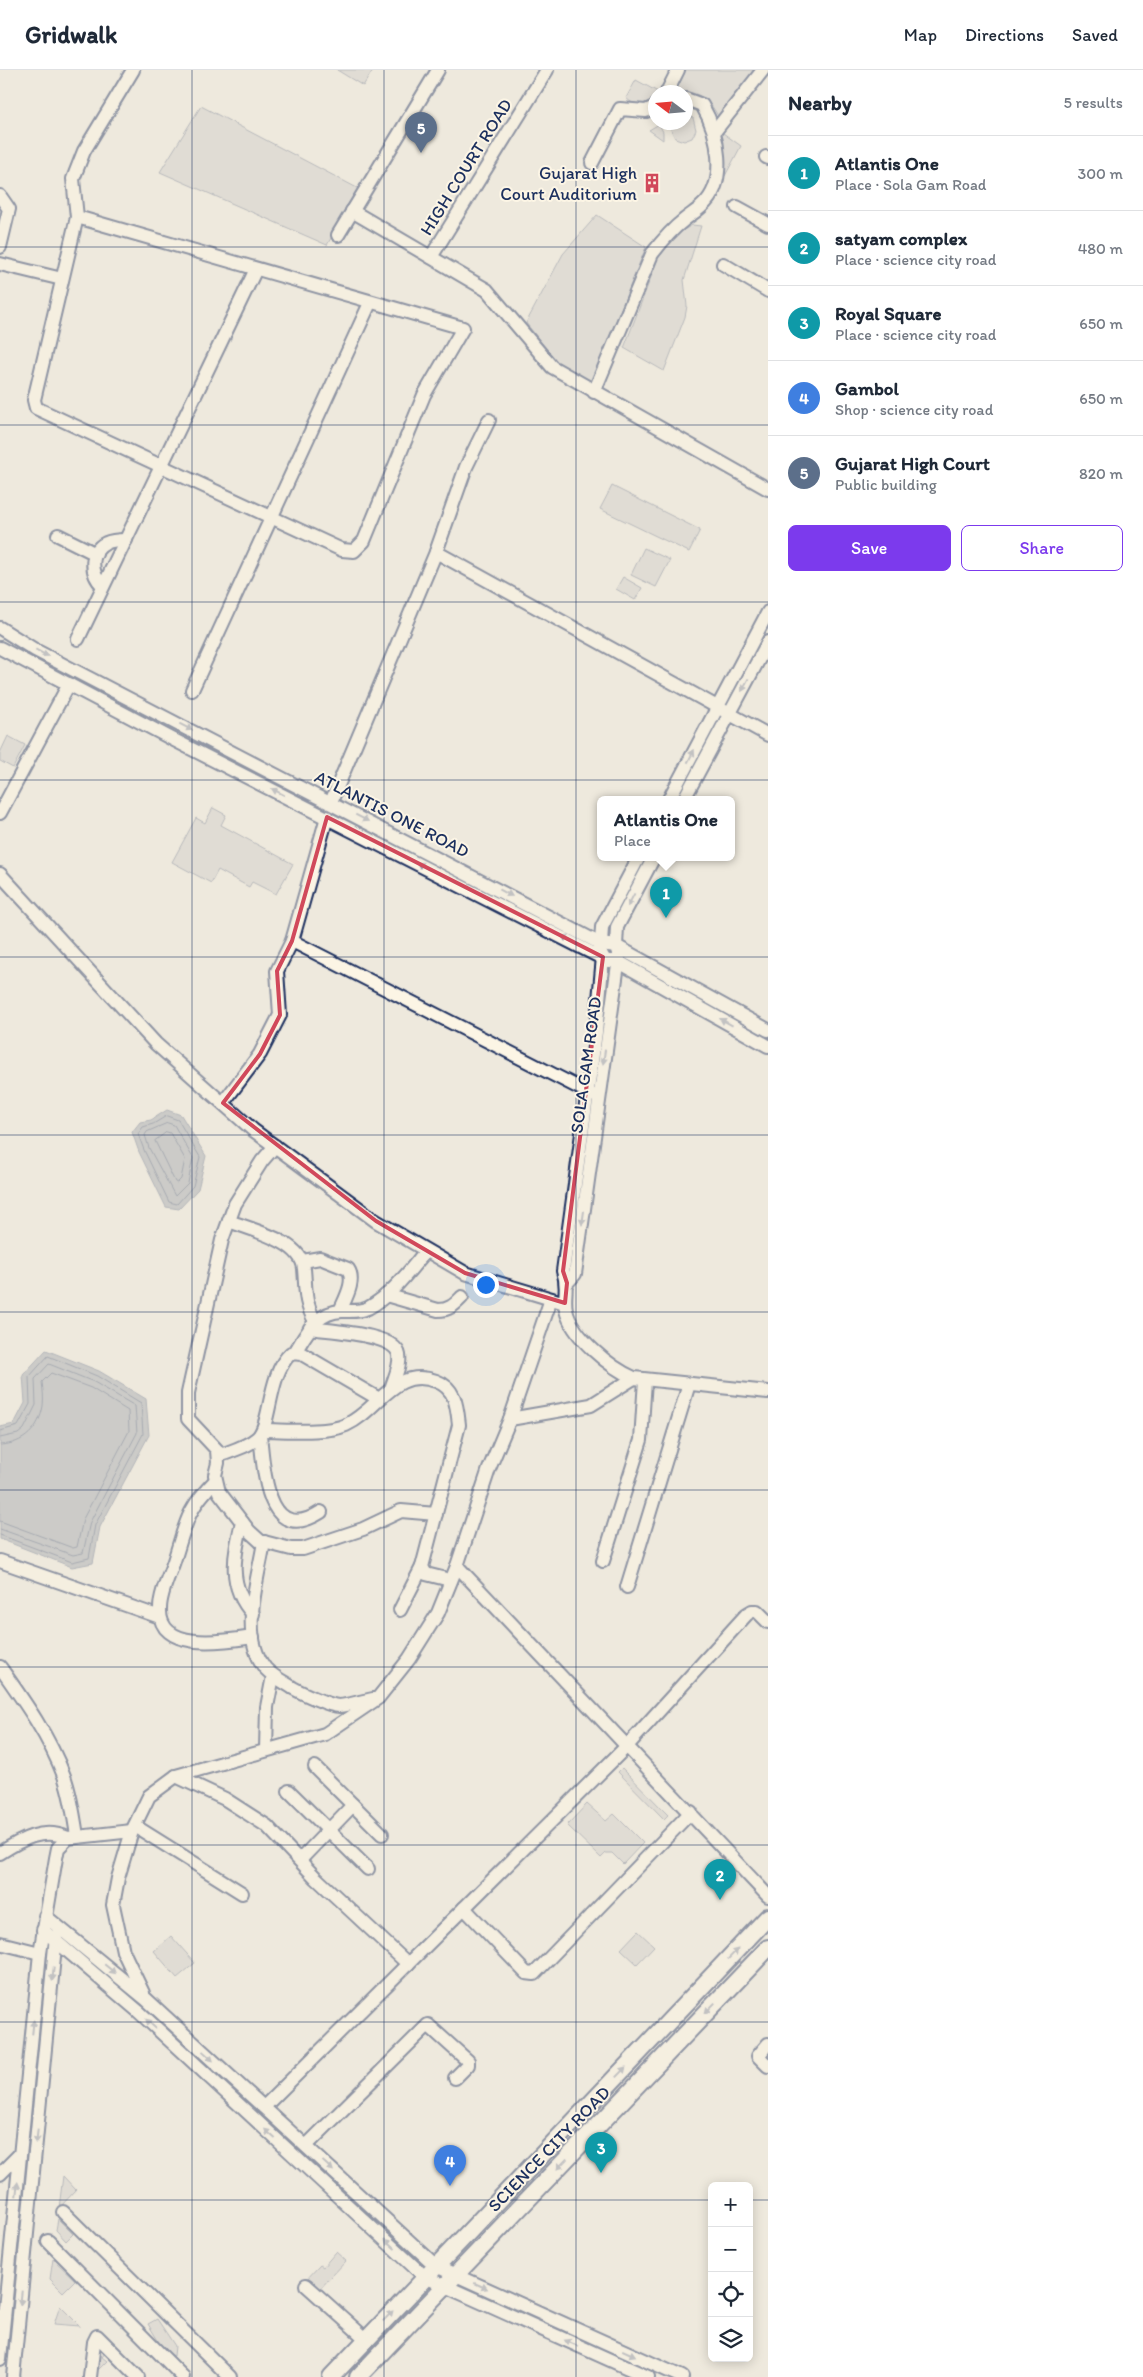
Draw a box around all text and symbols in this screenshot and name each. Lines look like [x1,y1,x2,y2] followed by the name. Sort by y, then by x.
[25,20,117,49] text: Gridwalk
[904,24,937,46] text: Map
[965,24,1044,46] text: Directions
[1072,24,1118,46] text: Saved
[648,85,693,130] north arrow
[788,90,852,115] text: Nearby
[1063,93,1123,112] text: 5 results
[415,95,517,239] street label: HIGH COURT ROAD
[405,112,437,153] pin: 5
[835,152,939,175] text: Atlantis One
[500,162,637,205] place label: Gujarat High Court Auditorium
[800,164,808,183] text: 1
[1078,164,1123,183] text: 300 m
[641,172,663,194] building icon: Gujarat High Court Auditorium
[835,175,987,194] text: Place · Sola Gam Road
[835,227,967,250] text: satyam complex
[800,239,808,258] text: 2
[1078,239,1123,258] text: 480 m
[835,250,997,269] text: Place · science city road
[835,302,941,325] text: Royal Square
[800,314,808,333] text: 3
[1079,314,1123,333] text: 650 m
[835,325,997,344] text: Place · science city road
[835,377,899,400] text: Gambol
[799,389,809,408] text: 4
[1079,389,1123,408] text: 650 m
[835,400,993,419] text: Shop · science city road
[835,452,990,475] text: Gujarat High Court
[800,464,808,483] text: 5
[1079,464,1123,483] text: 820 m
[835,475,937,494] text: Public building
[788,525,951,571] button: Save
[961,525,1123,571] button: Share
[35,649,49,657] one-way arrow
[741,677,749,692] one-way arrow
[179,723,193,731] one-way arrow
[687,749,695,763] one-way arrow
[311,766,473,862] street label: ATLANTIS ONE ROAD
[270,788,285,796] one-way arrow
[597,796,735,861] popup
[614,808,718,831] text: Atlantis One
[355,814,369,822] one-way arrow
[614,831,651,850] text: Place
[415,862,430,870] one-way arrow
[650,877,682,918] pin: 1
[499,889,513,897] one-way arrow
[627,893,635,907] one-way arrow
[560,935,575,943] one-way arrow
[566,995,606,1135] street label: SOLA GAM ROAD
[719,1018,732,1027] one-way arrow
[600,1049,608,1065] one-way arrow
[579,1210,587,1226] one-way arrow
[473,1272,499,1298] your location
[704,1859,736,1900] pin: 2
[727,1948,739,1960] one-way arrow
[103,1964,116,1975] one-way arrow
[49,1966,57,1982] one-way arrow
[704,2002,716,2014] one-way arrow
[145,2018,157,2030] one-way arrow
[29,2019,37,2035] one-way arrow
[201,2050,213,2062] one-way arrow
[615,2066,627,2078] one-way arrow
[483,2081,615,2217] street label: SCIENCE CITY ROAD
[33,2128,41,2144] one-way arrow
[264,2128,276,2140] one-way arrow
[585,2132,617,2173] pin: 3
[434,2145,466,2186] pin: 4
[556,2158,568,2170] one-way arrow
[321,2160,333,2172] one-way arrow
[13,2180,21,2196] one-way arrow
[708,2182,753,2362] map controls
[708,2182,753,2227] button: +
[708,2227,753,2272] button: −
[384,2238,396,2250] one-way arrow
[708,2272,753,2317] button: locate
[474,2282,488,2290] one-way arrow
[17,2290,25,2306] one-way arrow
[382,2311,394,2323] one-way arrow
[708,2317,753,2362] button: layers
[564,2338,578,2346] one-way arrow
[622,2349,636,2357] one-way arrow

